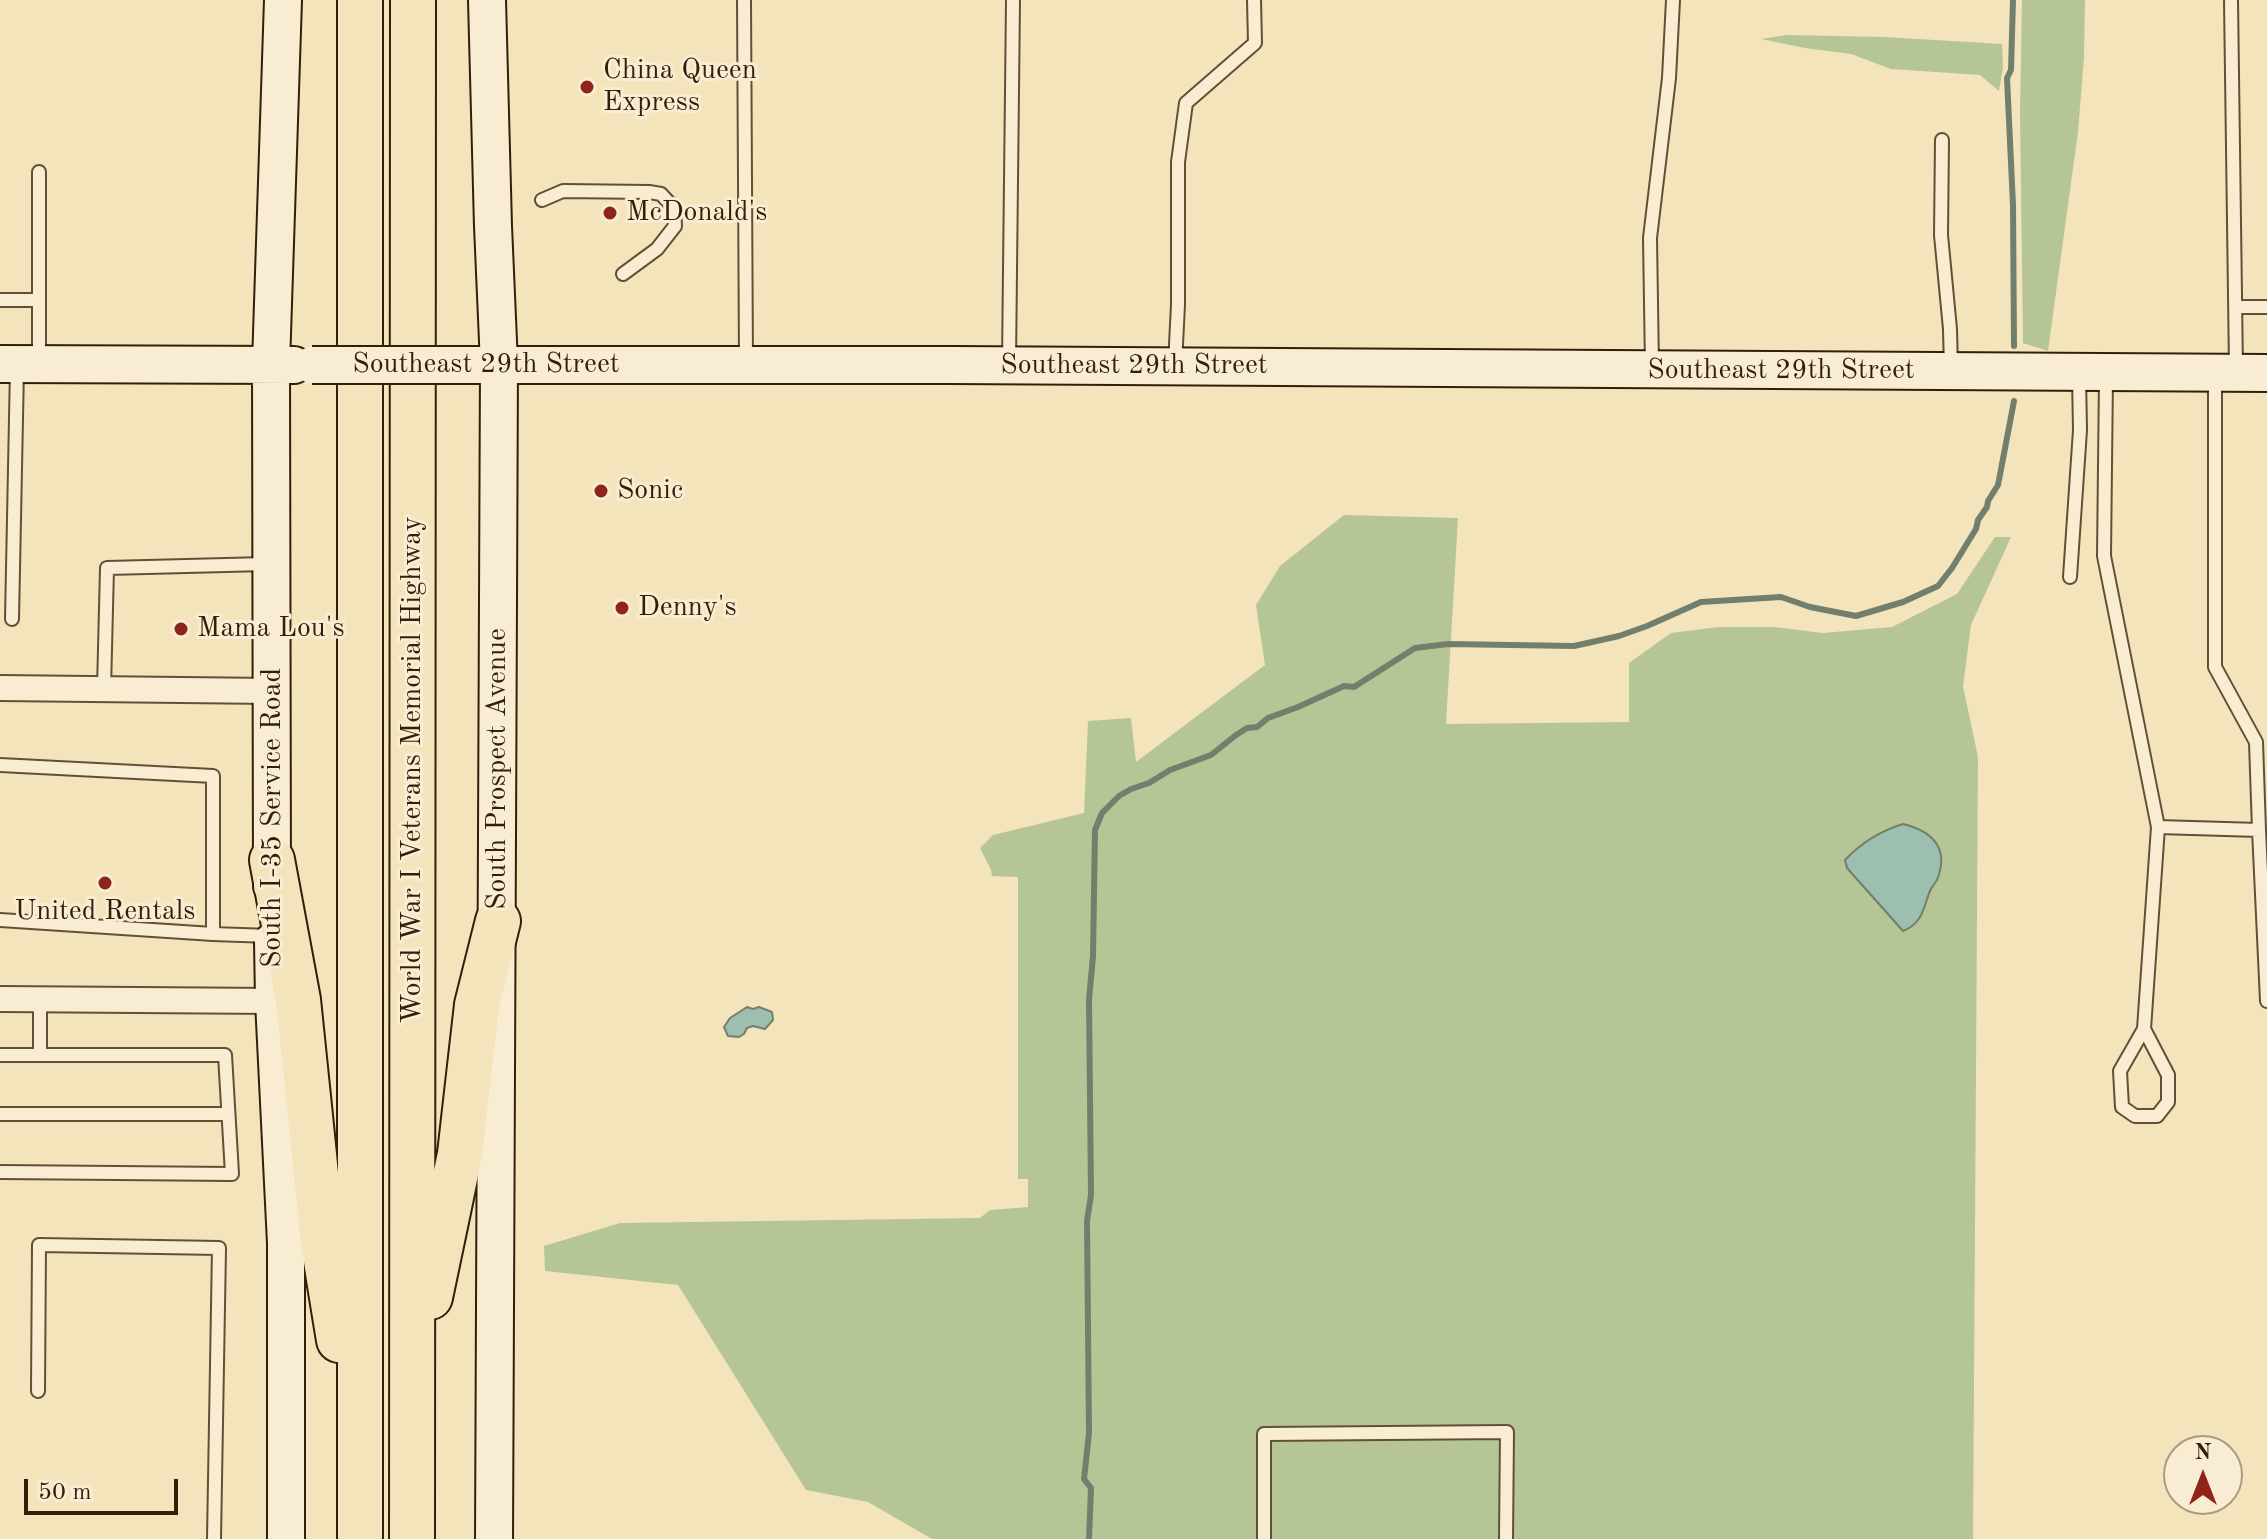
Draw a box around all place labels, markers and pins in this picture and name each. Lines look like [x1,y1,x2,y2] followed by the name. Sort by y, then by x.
[603,54,757,120] place label: China Queen Express
[578,78,596,96] marker: China Queen Express
[626,196,767,230] place label: McDonald's
[601,204,619,222] marker: McDonald's
[617,474,683,508] place label: Sonic
[592,482,610,500] marker: Sonic
[638,591,737,625] place label: Denny's
[613,599,631,617] marker: Denny's
[197,612,345,646] place label: Mama Lou's
[172,620,190,638] marker: Mama Lou's
[96,874,114,892] marker: United Rentals
[14,895,196,929] place label: United Rentals

